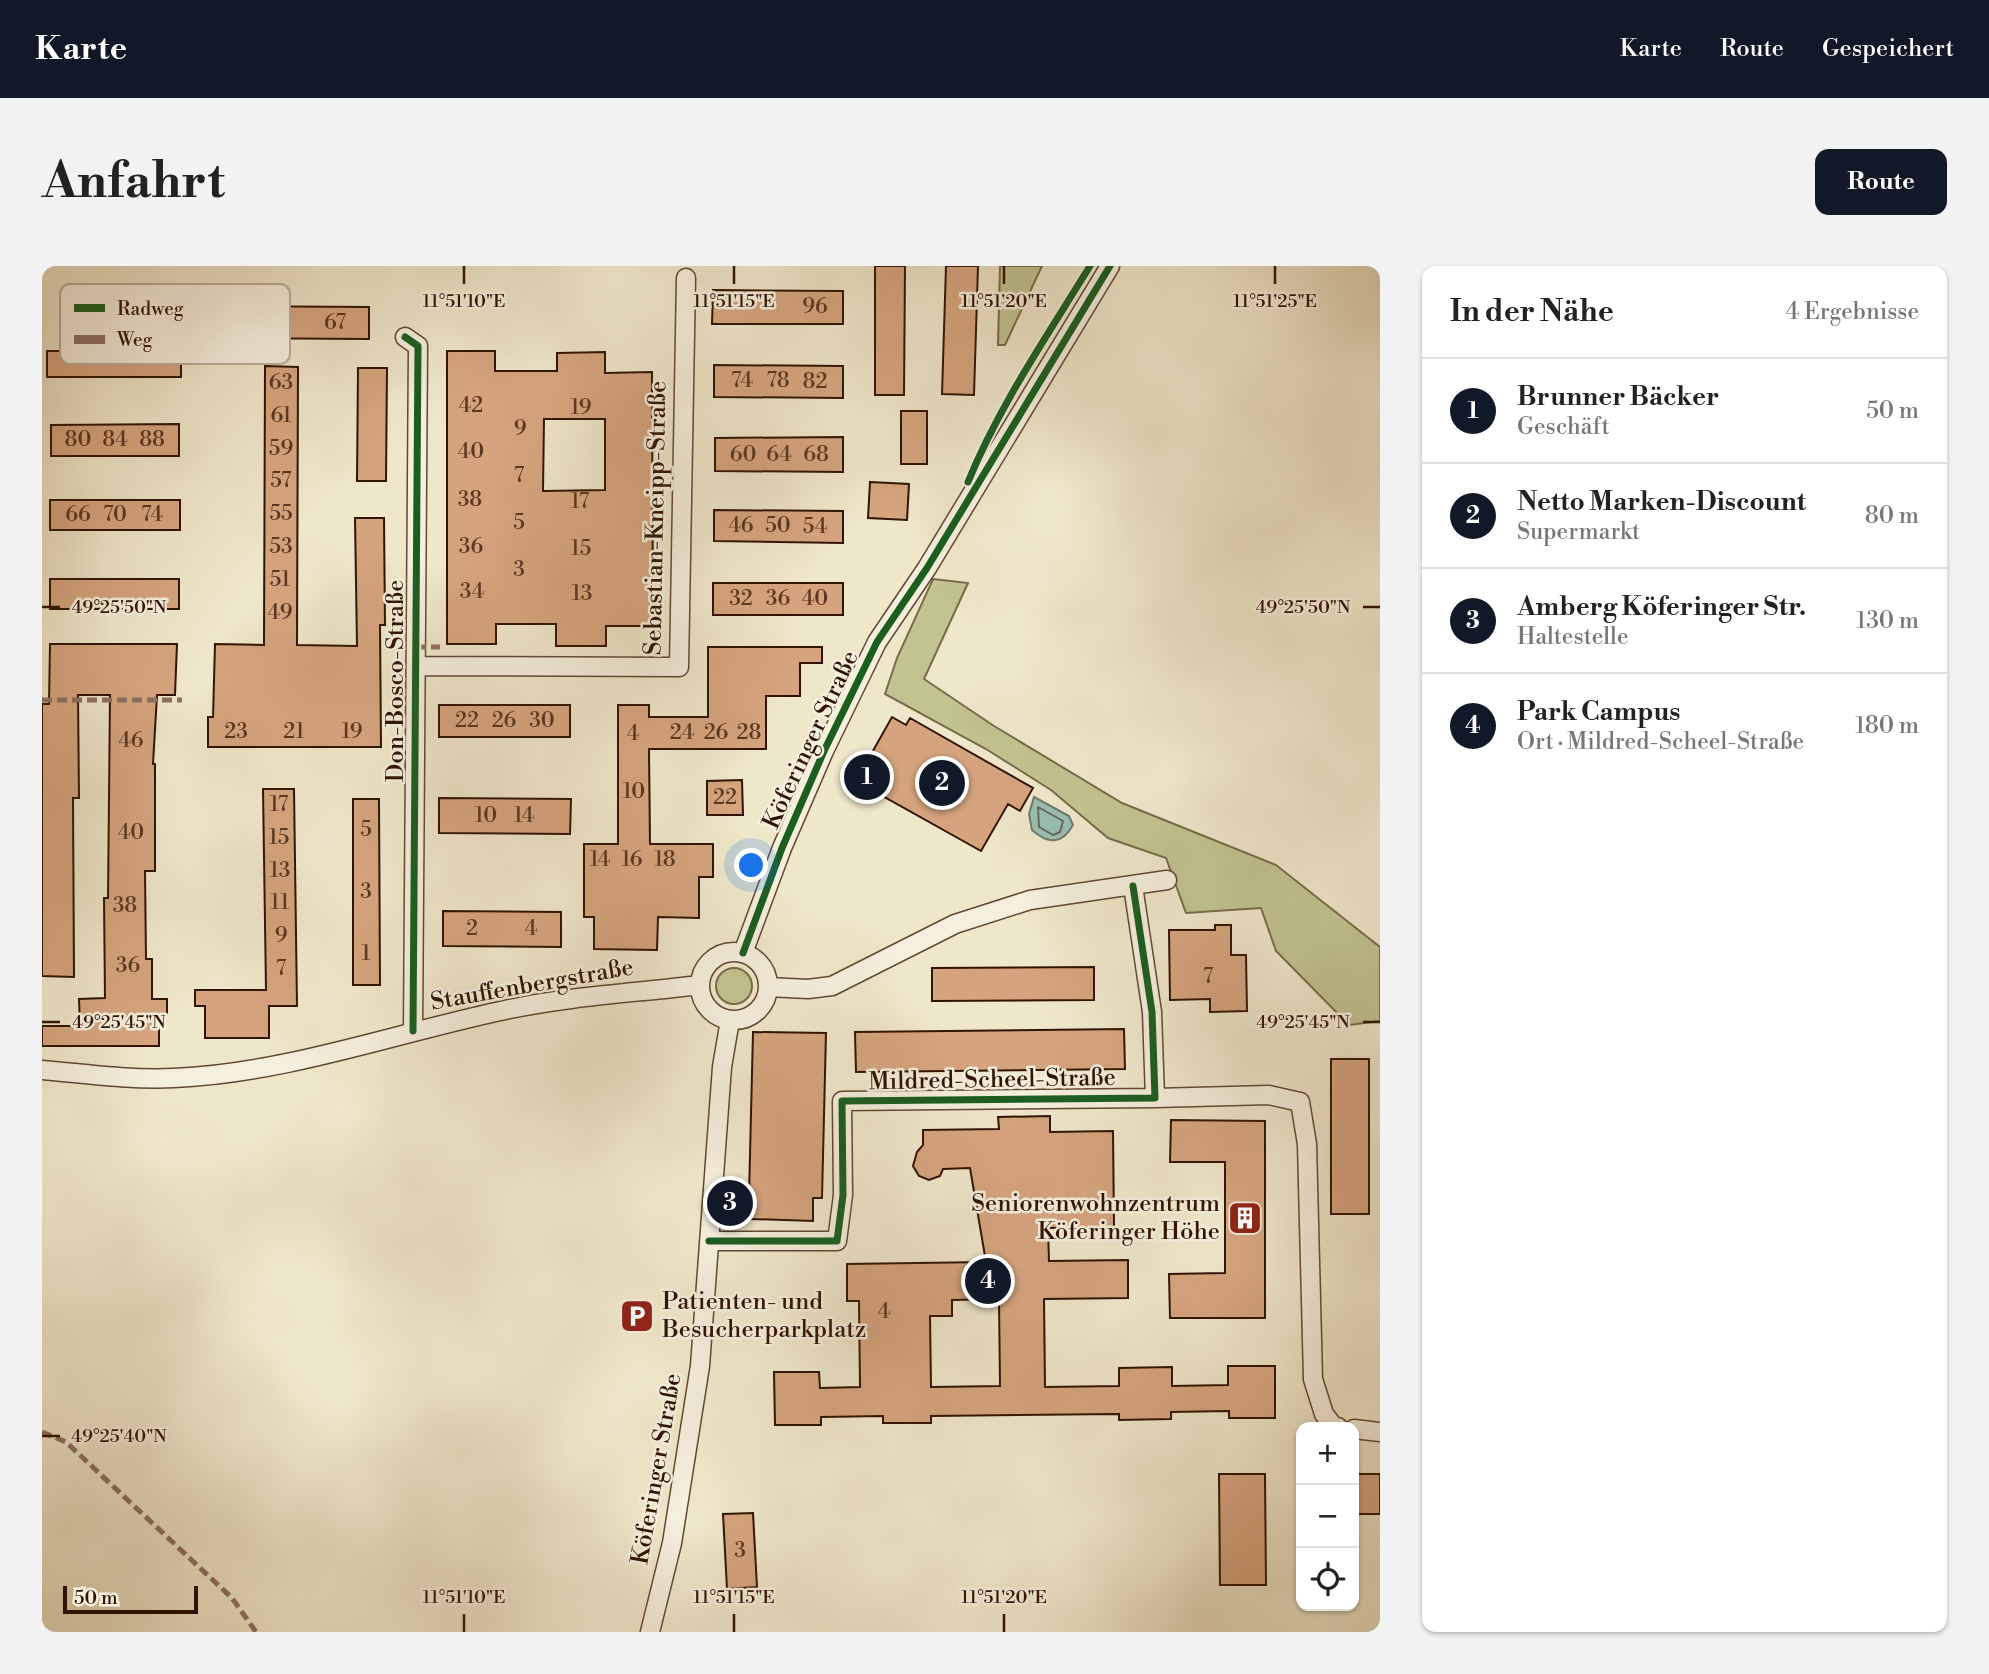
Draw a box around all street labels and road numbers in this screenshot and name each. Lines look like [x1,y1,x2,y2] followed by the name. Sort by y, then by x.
[639,380,673,656] street label: Sebastian-Kneipp-Straße
[381,580,411,782] street label: Don-Bosco-Straße
[756,646,866,834] street label: Köferinger Straße
[428,952,636,1018] street label: Stauffenbergstraße
[868,1063,1116,1097] street label: Mildred-Scheel-Straße
[625,1371,689,1567] street label: Köferinger Straße

